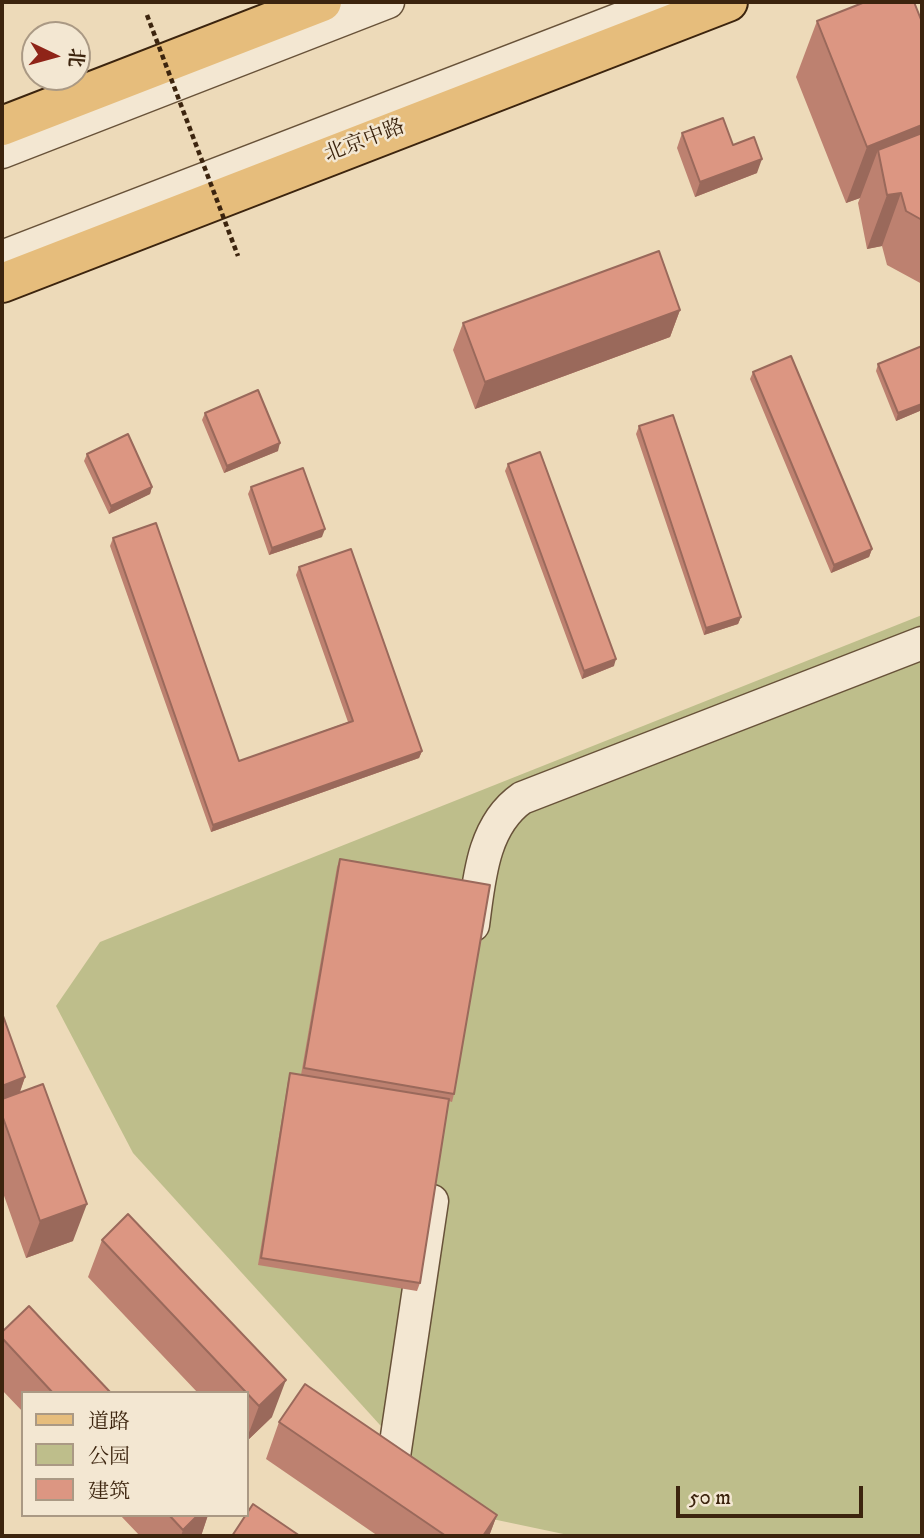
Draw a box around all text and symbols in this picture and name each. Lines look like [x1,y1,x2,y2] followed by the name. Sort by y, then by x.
[21,21,91,91] north arrow
[63,47,88,68] text: 北
[321,115,409,169] street label: 北京中路
[21,1391,248,1517] legend
[88,1409,130,1435] text: 道路
[88,1444,130,1470] text: 公园
[679,1472,866,1516] scale bar
[88,1479,130,1505] text: 建筑
[689,1485,731,1511] text: 50 m

